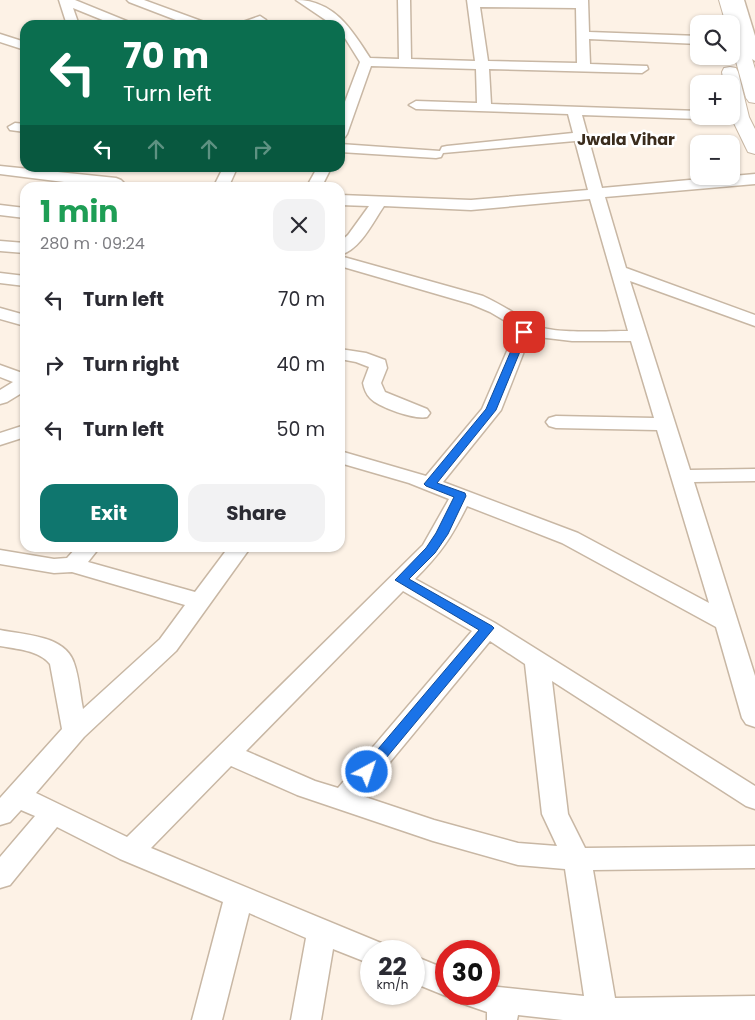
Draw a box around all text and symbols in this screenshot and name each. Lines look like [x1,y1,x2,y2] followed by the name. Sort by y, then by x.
[690,15,740,185] map controls
[690,15,740,65] button: search
[123,31,209,80] text: 70 m
[40,40,105,105] icon: left
[690,75,740,125] button: +
[123,78,211,109] text: Turn left
[577,128,675,151] district label: Jwala Vihar
[89,135,117,163] icon: left
[142,135,170,163] icon: ahead
[195,135,223,163] icon: ahead
[248,135,276,163] icon: right
[690,135,740,185] button: −
[40,190,118,233] text: 1 min
[273,199,325,251] button: close
[40,232,145,255] text: 280 m · 09:24
[40,286,68,314] icon: left
[83,286,164,313] text: Turn left
[278,286,325,313] text: 70 m
[503,311,545,353] pin
[510,318,538,346] icon: arrive
[40,351,68,379] icon: right
[83,351,179,378] text: Turn right
[276,351,325,378] text: 40 m
[40,416,68,444] icon: left
[83,416,164,443] text: Turn left
[276,416,325,443] text: 50 m
[40,484,178,542] button: Exit
[188,484,325,542] button: Share
[340,745,392,797] position arrow
[435,940,500,1005] speed limit sign: 30
[378,949,407,984] text: 22
[377,976,408,993] text: km/h

